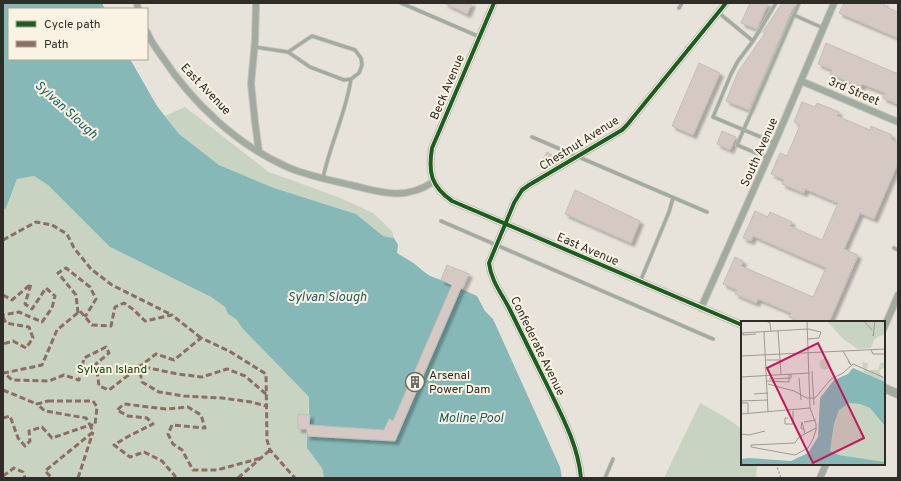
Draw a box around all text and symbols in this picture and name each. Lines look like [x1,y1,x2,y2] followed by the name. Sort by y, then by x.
[8,8,148,60] legend
[44,17,101,33] text: Cycle path
[44,37,69,53] text: Path
[427,52,469,122] street label: Beck Avenue
[177,60,234,119] street label: East Avenue
[826,74,882,110] street label: 3rd Street
[31,78,100,143] water label: Sylvan Slough
[537,113,622,175] street label: Chestnut Avenue
[738,115,782,189] street label: South Avenue
[554,230,621,270] street label: East Avenue
[287,290,367,306] water label: Sylvan Slough
[506,294,568,399] street label: Confederate Avenue
[741,321,885,465] inset map
[77,362,147,378] park label: Sylvan Island
[429,368,490,398] place label: Arsenal Power Dam
[404,371,426,393] building icon: Arsenal Power Dam
[439,411,504,427] water label: Moline Pool

